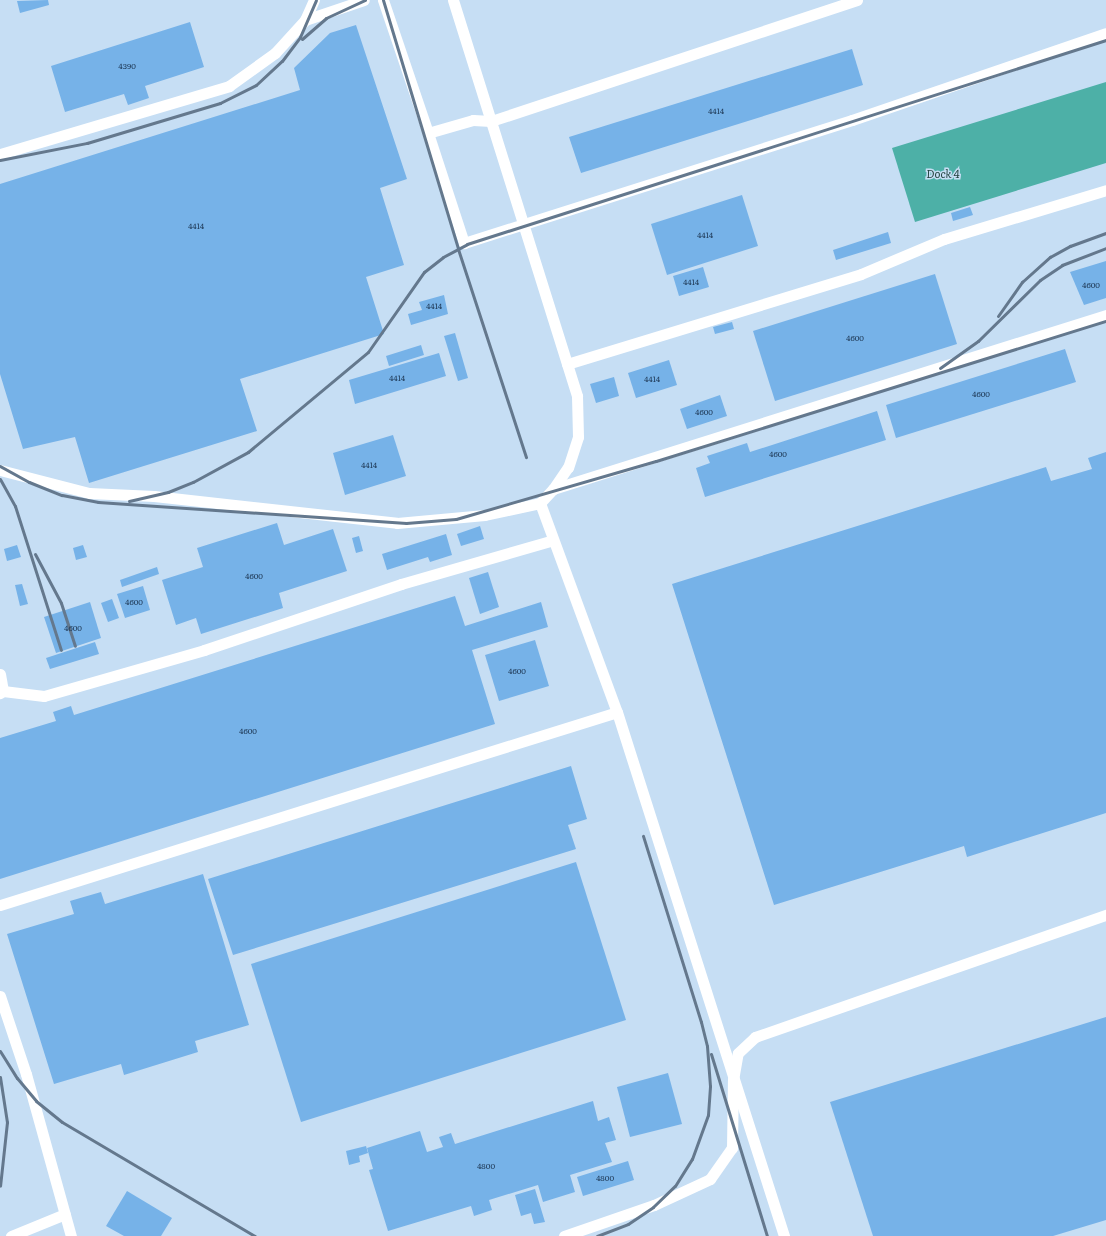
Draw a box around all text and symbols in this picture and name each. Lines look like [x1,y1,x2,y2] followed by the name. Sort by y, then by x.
[118,61,136,71] house number: 4390
[708,106,724,116] house number: 4414
[926,166,960,180] water label: Dock 4
[188,221,204,231] house number: 4414
[697,230,713,240] house number: 4414
[683,277,699,287] house number: 4414
[1082,280,1100,290] house number: 4600
[426,301,442,311] house number: 4414
[846,333,864,343] house number: 4600
[389,373,405,383] house number: 4414
[644,374,660,384] house number: 4414
[972,389,990,399] house number: 4600
[695,407,713,417] house number: 4600
[769,449,787,459] house number: 4600
[361,460,377,470] house number: 4414
[245,571,263,581] house number: 4600
[125,597,143,607] house number: 4600
[64,623,82,633] house number: 4600
[508,666,526,676] house number: 4600
[239,726,257,736] house number: 4600
[477,1161,495,1171] house number: 4800
[596,1173,614,1183] house number: 4800

